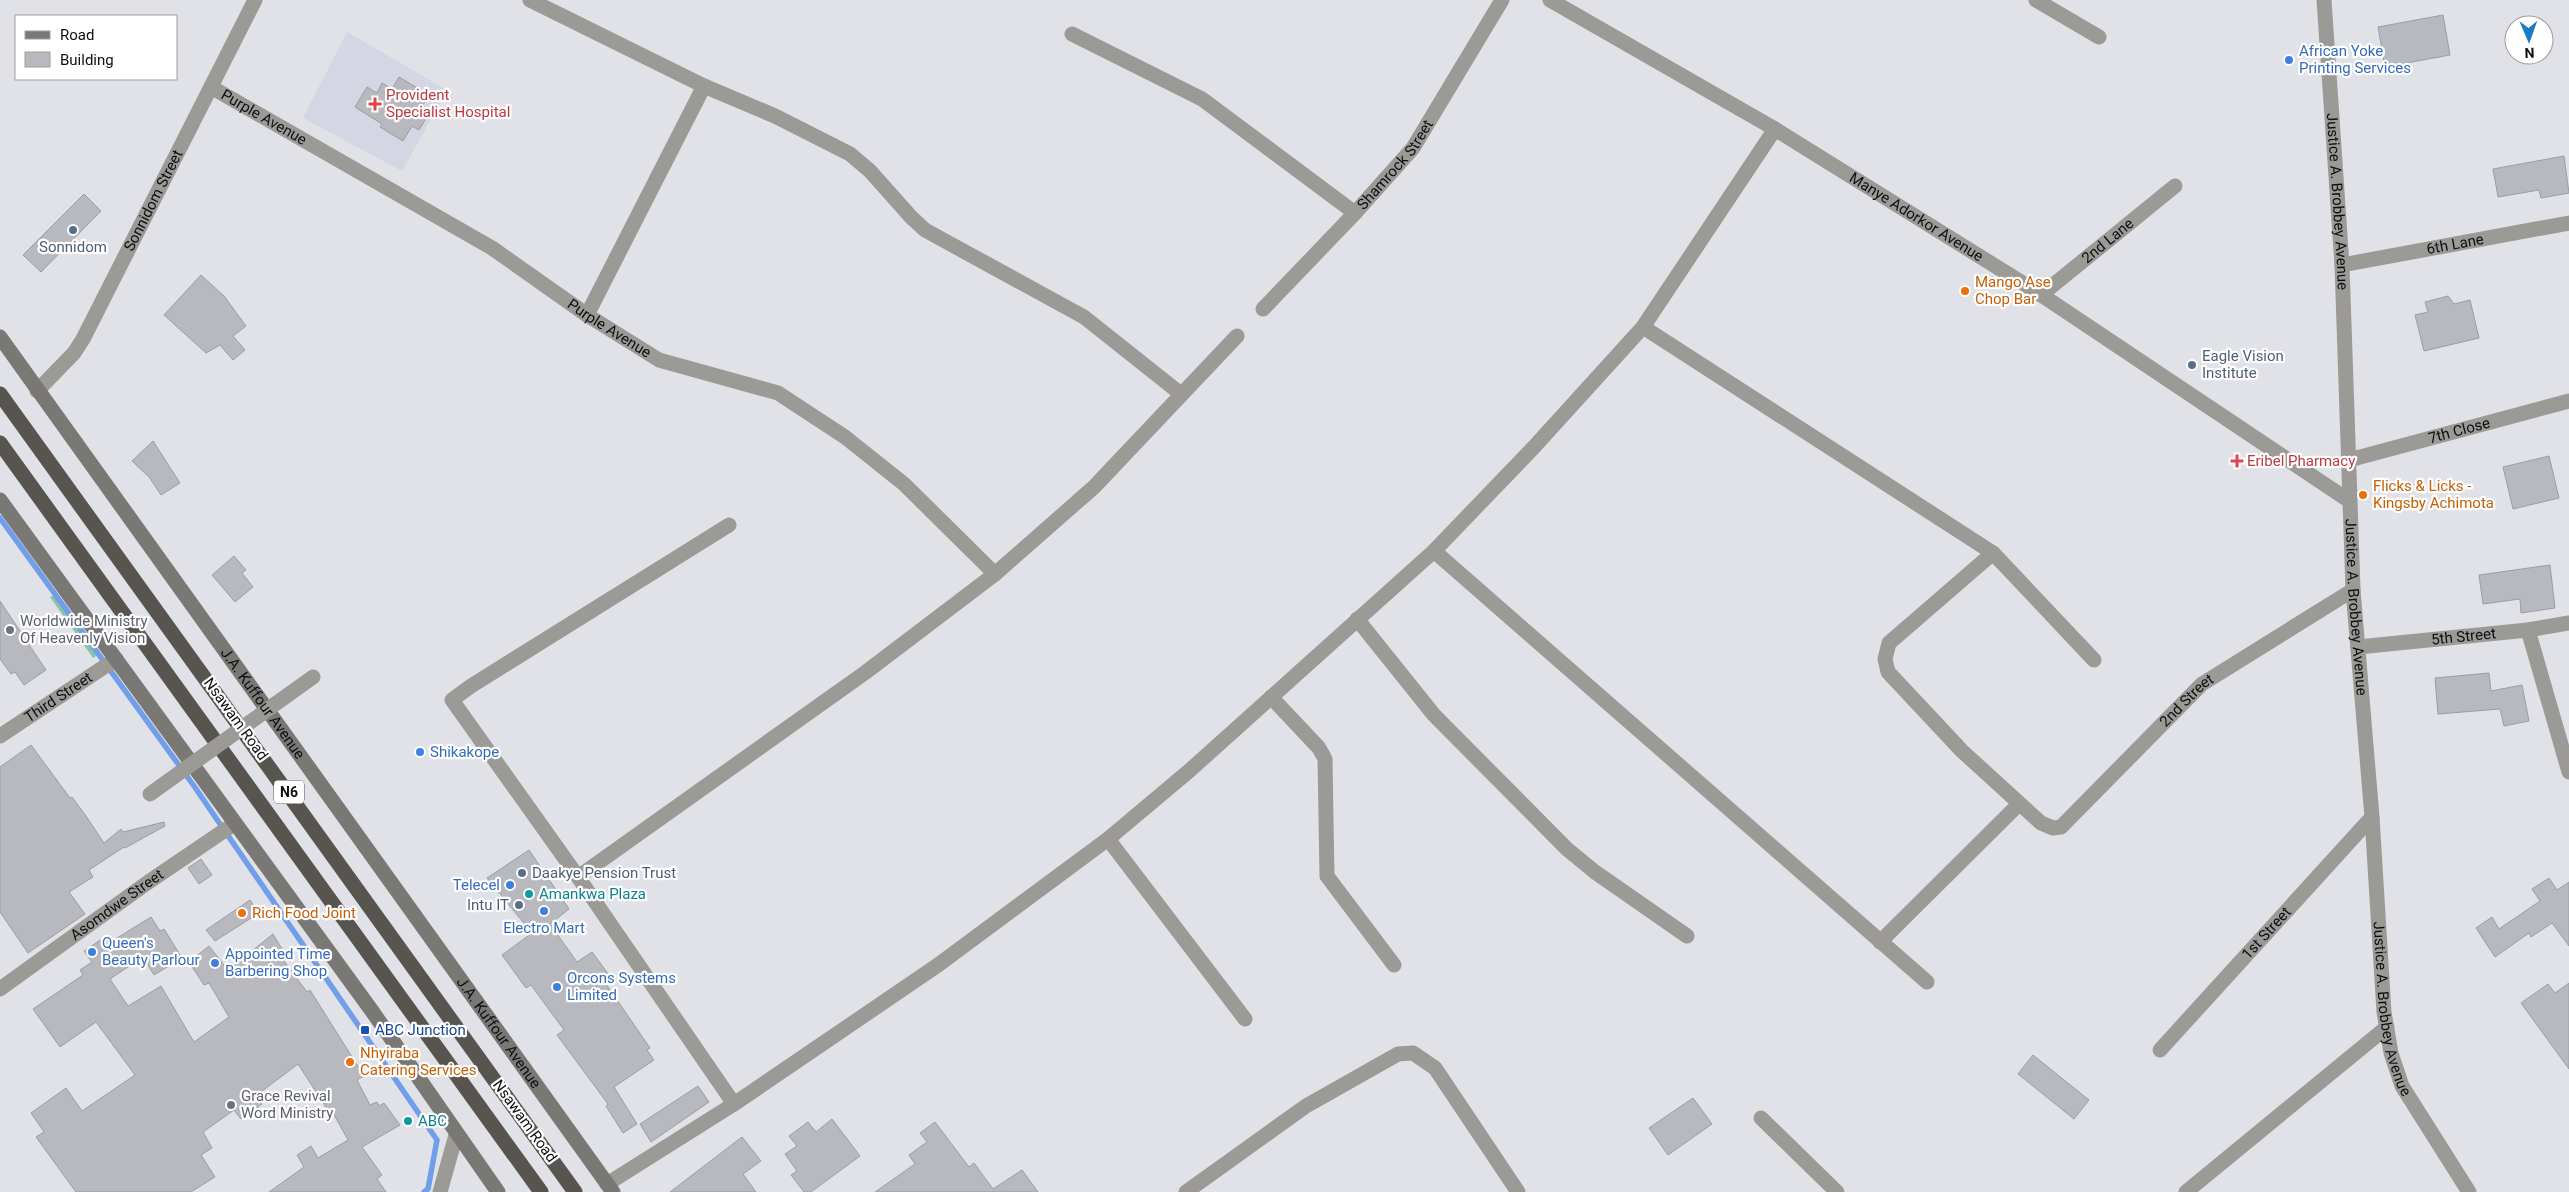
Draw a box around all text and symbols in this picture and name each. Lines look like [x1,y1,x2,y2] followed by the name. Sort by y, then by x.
[15,15,178,80] legend
[2504,15,2554,65] north arrow
[60,26,94,44] text: Road
[2299,42,2411,77] place label: African Yoke Printing Services
[2524,45,2535,61] text: N
[60,51,114,69] text: Building
[2283,54,2295,66] marker: African Yoke Printing Services
[218,86,310,149] street label: Purple Avenue
[386,86,510,121] place label: Provident Specialist Hospital
[368,97,382,111] marker: Provident Specialist Hospital
[2323,112,2352,290] street label: Justice A. Brobbey Avenue
[1353,116,1437,213] street label: Shamrock Street
[120,147,187,254] street label: Sonnidom Street
[1846,169,1987,265] street label: Manye Adorkor Avenue
[2078,214,2137,267] street label: 2nd Lane
[67,224,79,236] marker: Sonnidom
[2425,230,2485,258] street label: 6th Lane
[39,238,107,256] place label: Sonnidom
[1975,273,2051,308] place label: Mango Ase Chop Bar
[1959,285,1971,297] marker: Mango Ase Chop Bar
[564,295,654,362] street label: Purple Avenue
[2202,347,2284,382] place label: Eagle Vision Institute
[2186,359,2198,371] marker: Eagle Vision Institute
[2426,414,2492,447] street label: 7th Close
[2247,452,2355,470] place label: Eribel Pharmacy
[2231,455,2243,467] marker: Eribel Pharmacy
[2373,477,2494,512] place label: Flicks & Licks - Kingsby Achimota
[2357,489,2369,501] marker: Flicks & Licks - Kingsby Achimota
[2342,518,2371,696] street label: Justice A. Brobbey Avenue
[20,612,148,647] place label: Worldwide Ministry Of Heavenly Vision
[4,624,16,636] marker: Worldwide Ministry Of Heavenly Vision
[2430,624,2497,649] street label: 5th Street
[217,644,309,763] street label: J.A. Kuffour Avenue
[21,668,96,726] street label: Third Street
[2156,670,2217,731] street label: 2nd Street
[200,674,272,764] street label: Nsawam Road
[430,743,499,761] place label: Shikakope
[414,746,426,758] marker: Shikakope
[274,780,304,804] road number: N6
[532,864,676,882] place label: Daakye Pension Trust
[67,865,167,944] street label: Asomdwe Street
[516,867,528,879] marker: Daakye Pension Trust
[453,876,500,894] place label: Telecel
[504,879,516,891] marker: Telecel
[539,885,646,903] place label: Amankwa Plaza
[523,888,535,900] marker: Amankwa Plaza
[467,896,509,914] place label: Intu IT
[513,899,525,911] marker: Intu IT
[2238,903,2295,963] street label: 1st Street
[252,904,356,922] place label: Rich Food Joint
[538,905,550,917] marker: Electro Mart
[236,907,248,919] marker: Rich Food Joint
[503,919,585,937] place label: Electro Mart
[2369,921,2415,1100] street label: Justice A. Brobbey Avenue
[102,934,200,969] place label: Queen's Beauty Parlour
[225,945,331,980] place label: Appointed Time Barbering Shop
[86,946,98,958] marker: Queen's Beauty Parlour
[209,957,221,969] marker: Appointed Time Barbering Shop
[567,969,676,1004] place label: Orcons Systems Limited
[453,974,545,1092] street label: J.A. Kuffour Avenue
[551,981,563,993] marker: Orcons Systems Limited
[375,1021,466,1039] place label: ABC Junction
[359,1024,371,1036] marker: ABC Junction
[360,1044,476,1079] place label: Nhyiraba Catering Services
[344,1056,356,1068] marker: Nhyiraba Catering Services
[489,1076,561,1166] street label: Nsawam Road
[241,1087,333,1122] place label: Grace Revival Word Ministry
[225,1099,237,1111] marker: Grace Revival Word Ministry
[418,1112,447,1130] place label: ABC
[402,1115,414,1127] marker: ABC

